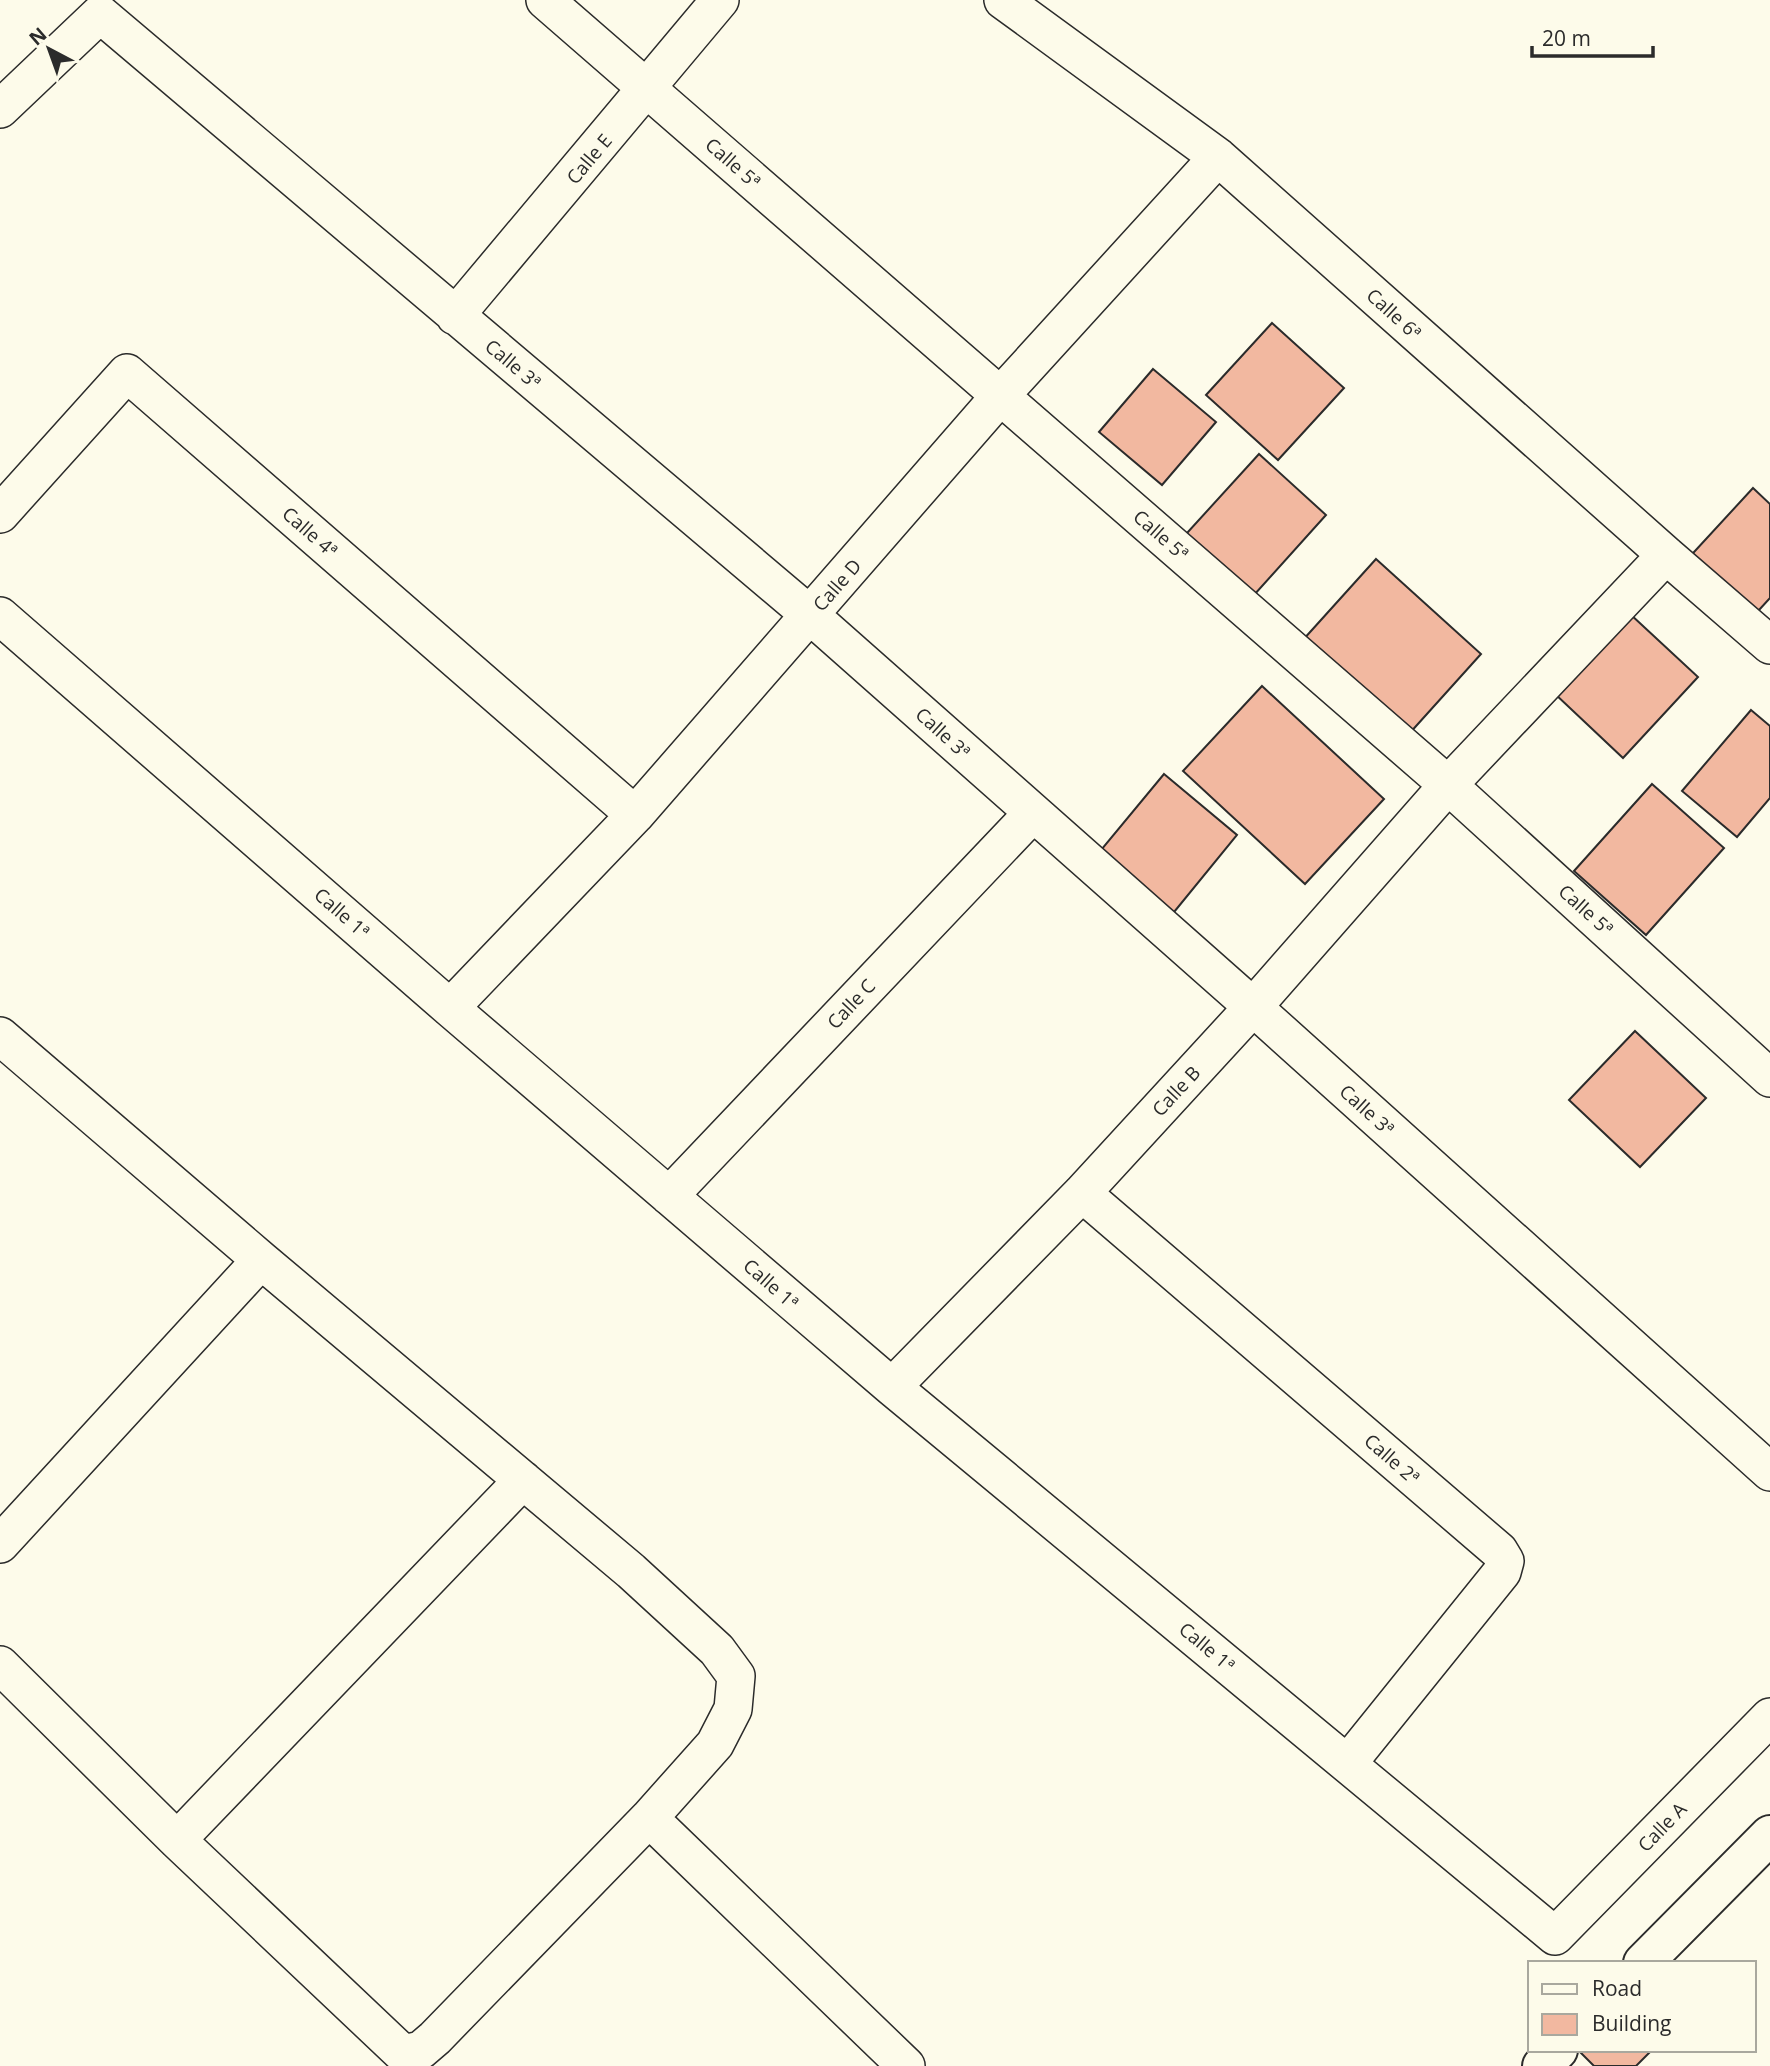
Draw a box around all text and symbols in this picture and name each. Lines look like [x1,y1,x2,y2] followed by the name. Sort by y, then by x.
[14,14,84,84] north arrow
[1532,14,1653,58] scale bar
[23,21,52,51] text: N
[1542,24,1591,52] text: 20 m
[560,128,618,190] street label: Calle E
[700,132,766,194] street label: Calle 5ª
[1361,282,1427,346] street label: Calle 6ª
[480,333,546,395] street label: Calle 3ª
[277,501,343,563] street label: Calle 4ª
[1128,504,1194,566] street label: Calle 5ª
[807,553,867,617] street label: Calle D
[910,701,976,765] street label: Calle 3ª
[1553,878,1619,942] street label: Calle 5ª
[309,882,375,944] street label: Calle 1ª
[821,973,881,1035] street label: Calle C
[1146,1060,1206,1122] street label: Calle B
[1334,1078,1400,1142] street label: Calle 3ª
[738,1253,804,1315] street label: Calle 1ª
[1359,1428,1425,1490] street label: Calle 2ª
[1174,1616,1240,1678] street label: Calle 1ª
[1632,1796,1692,1858] street label: Calle A
[1528,1961,1756,2052] legend
[1592,1974,1642,2002] text: Road
[1592,2009,1671,2037] text: Building

